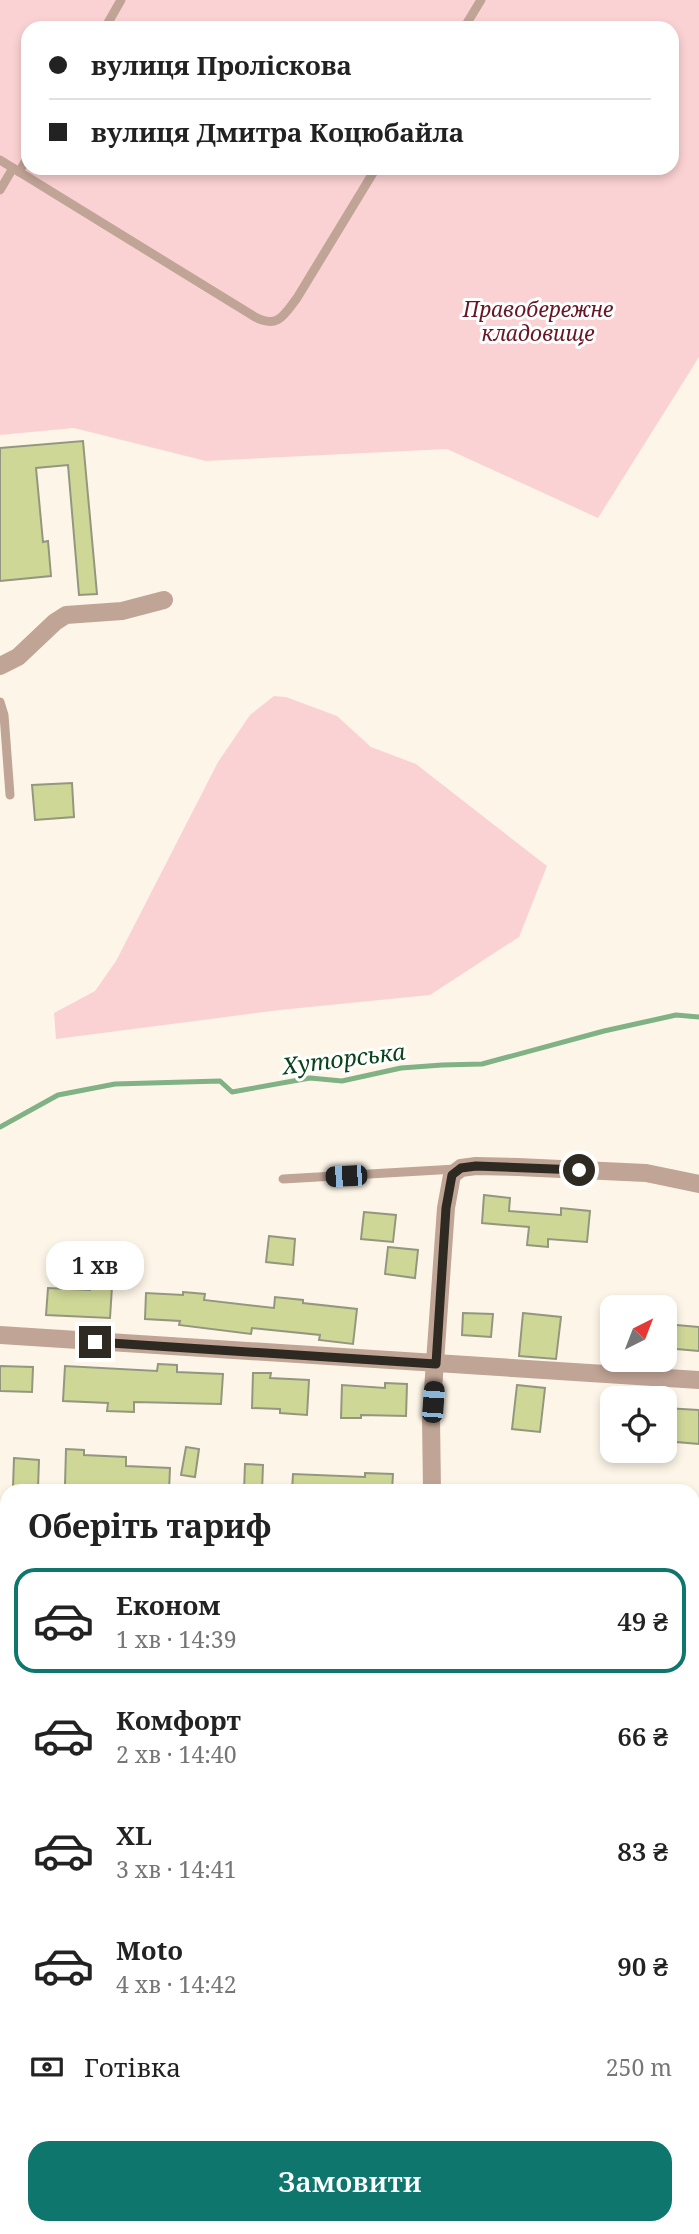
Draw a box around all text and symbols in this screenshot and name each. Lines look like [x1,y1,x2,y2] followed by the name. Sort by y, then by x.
[91,47,352,83] text: вулиця Проліскова
[91,114,464,150] text: вулиця Дмитра Коцюбайла
[462,295,613,347] park label: Правобережне кладовище
[279,1035,407,1082] water label: Хуторська
[563,1154,595,1186] route start
[325,1164,368,1188] car
[46,1240,144,1290] callout: 1 хв
[72,1249,118,1281] text: 1 хв
[600,1295,677,1372] north arrow
[600,1295,677,1463] map controls
[79,1326,111,1358] route end
[422,1380,445,1424] car
[600,1386,677,1463] button: locate
[28,1504,272,1547] text: Оберіть тариф
[116,1587,220,1623] text: Економ
[32,1589,95,1652] icon: car
[617,1603,668,1639] text: 49 ₴
[116,1623,237,1655] text: 1 хв · 14:39
[116,1702,241,1738] text: Комфорт
[32,1704,95,1767] icon: car
[617,1718,668,1754] text: 66 ₴
[116,1738,237,1770] text: 2 хв · 14:40
[116,1817,152,1853] text: XL
[32,1819,95,1882] icon: car
[617,1833,668,1869] text: 83 ₴
[116,1853,237,1885] text: 3 хв · 14:41
[116,1932,183,1968] text: Moto
[32,1934,95,1997] icon: car
[617,1948,668,1984] text: 90 ₴
[116,1968,237,2000] text: 4 хв · 14:42
[28,2048,66,2086] icon: cash
[84,2049,181,2085] text: Готівка
[606,2051,672,2083] text: 250 m
[28,2141,672,2221] button: Замовити

